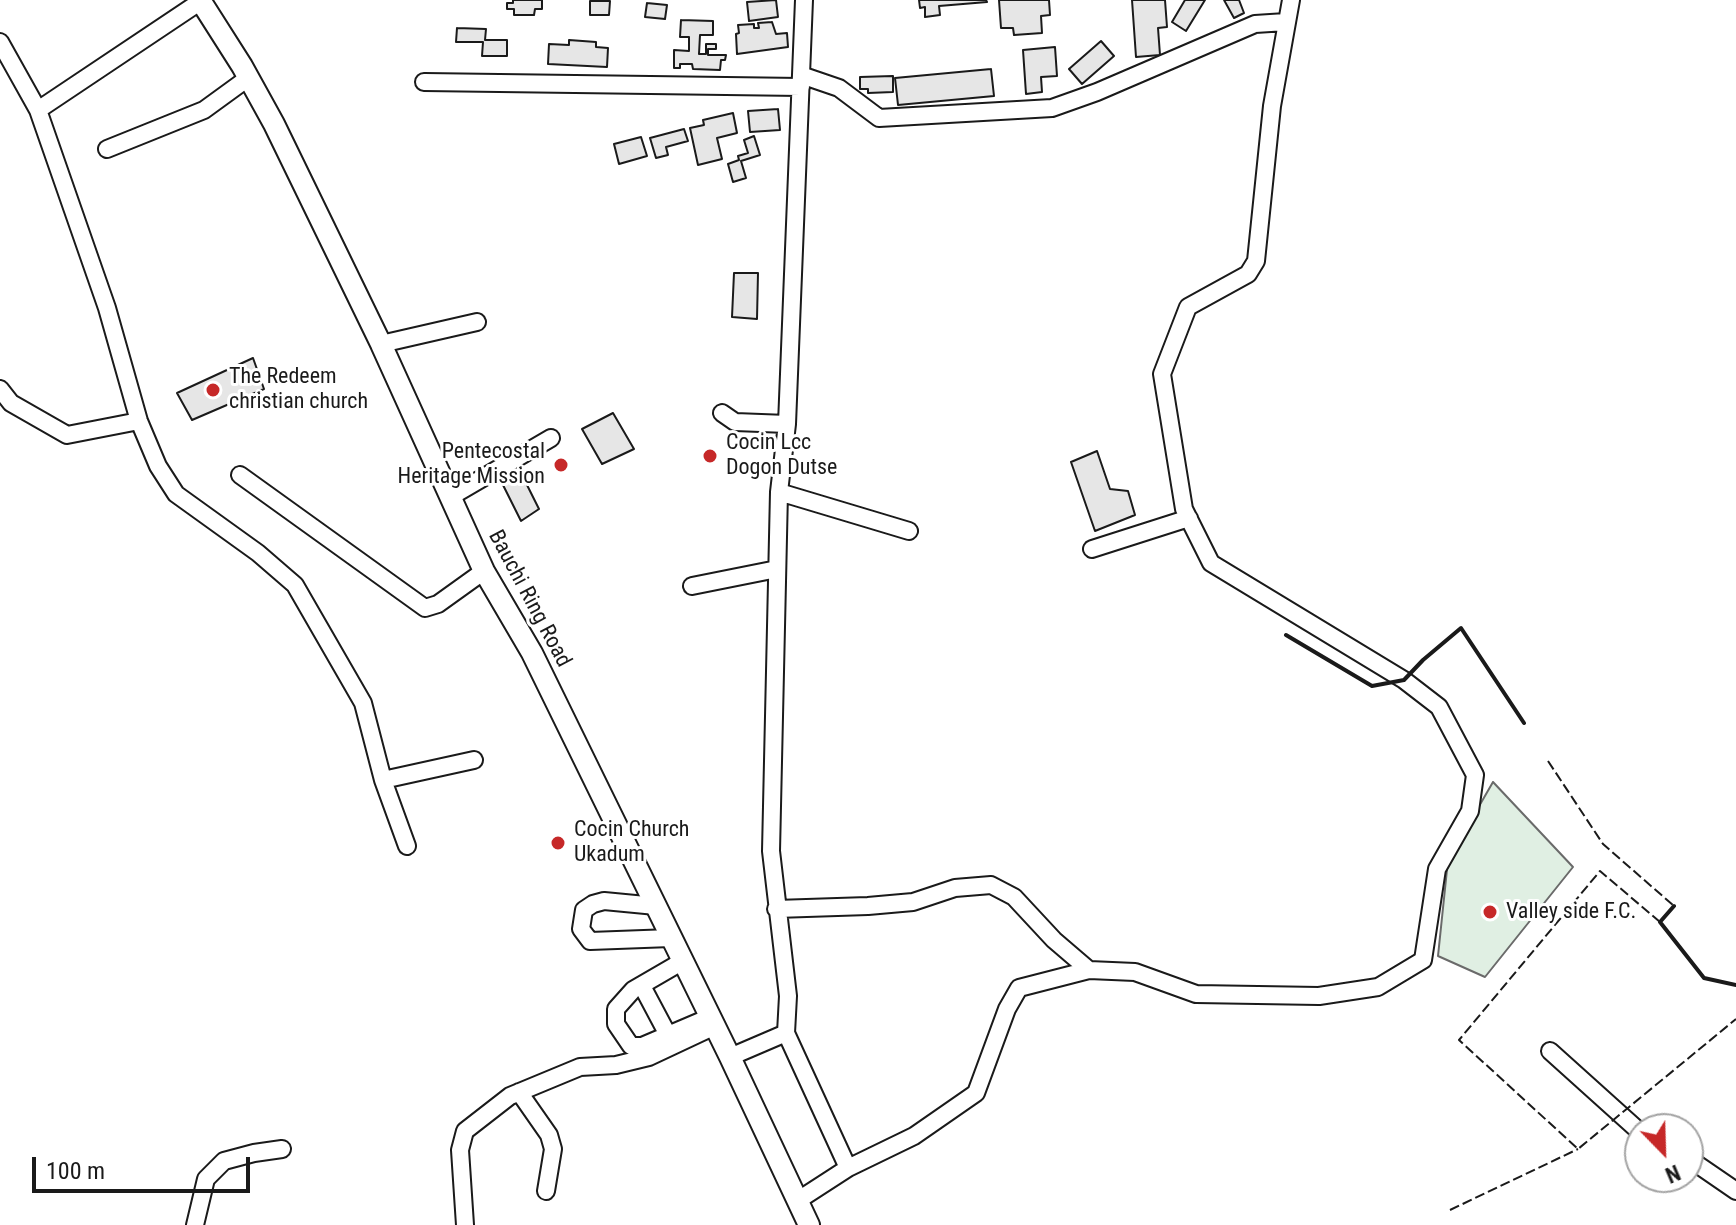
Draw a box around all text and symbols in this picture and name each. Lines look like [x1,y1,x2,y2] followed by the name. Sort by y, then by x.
[229,364,368,416] place label: The Redeem christian church
[204,381,222,399] marker: The Redeem christian church
[726,430,837,482] place label: Cocin Lcc Dogon Dutse
[398,439,545,490] place label: Pentecostal Heritage Mission
[701,447,719,465] marker: Cocin Lcc Dogon Dutse
[552,456,570,474] marker: Pentecostal Heritage Mission
[482,526,576,672] street label: Bauchi Ring Road
[574,817,689,868] place label: Cocin Church Ukadum
[549,834,567,852] marker: Cocin Church Ukadum
[1506,899,1636,925] place label: Valley side F.C.
[1481,903,1499,921] marker: Valley side F.C.
[1624,1113,1704,1193] north arrow
[36,1141,254,1191] scale bar
[46,1157,105,1185] text: 100 m
[1662,1160,1684,1188] text: N

